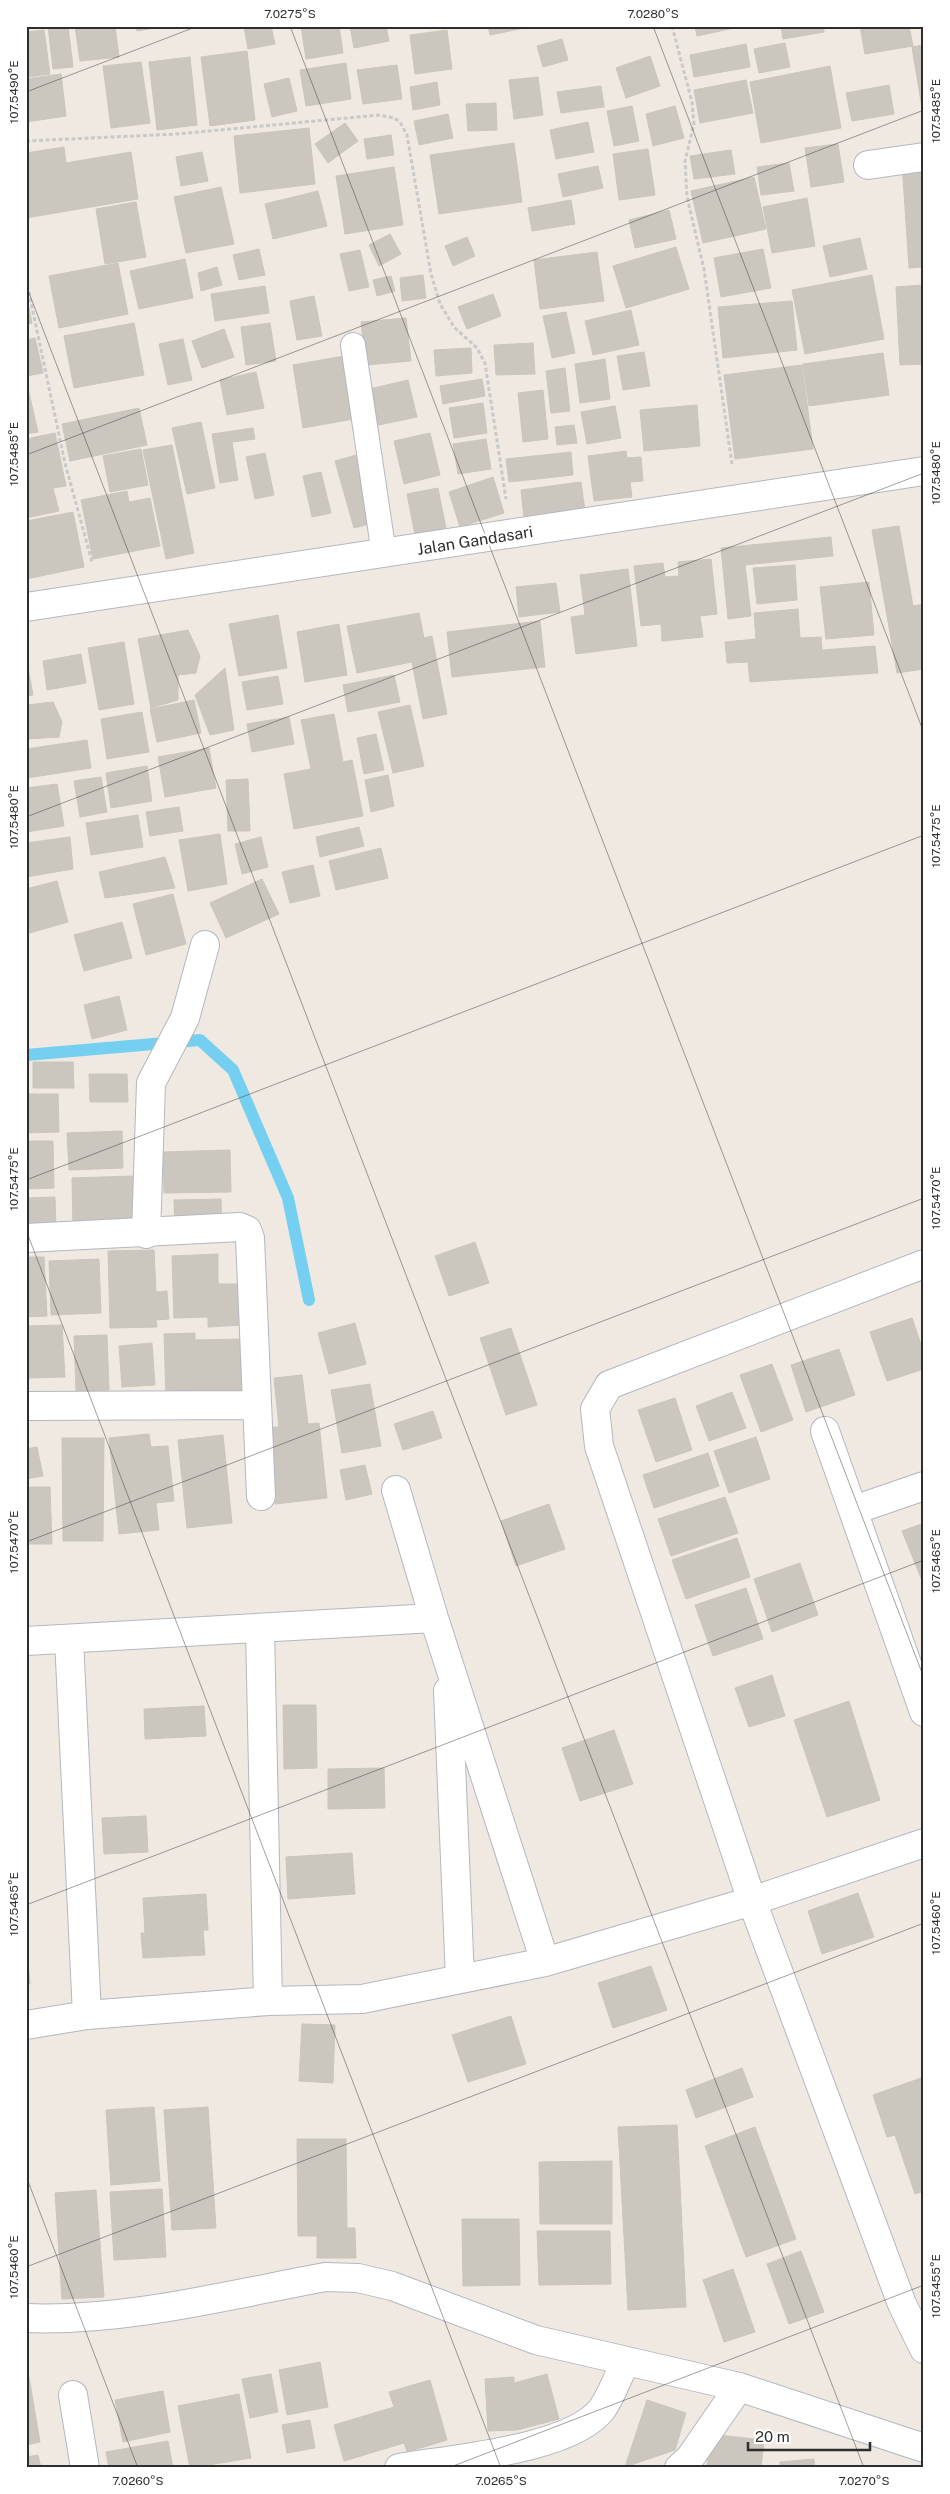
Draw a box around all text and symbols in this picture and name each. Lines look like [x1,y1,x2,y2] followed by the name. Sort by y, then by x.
[264,7,316,21] text: 7.0275°S
[627,7,679,21] text: 7.0280°S
[7,60,21,124] text: 107.5490°E
[929,79,943,143] text: 107.5485°E
[7,422,21,486] text: 107.5485°E
[929,441,943,505] text: 107.5480°E
[416,522,534,559] street label: Jalan Gandasari
[7,785,21,849] text: 107.5480°E
[929,804,943,868] text: 107.5475°E
[7,1147,21,1211] text: 107.5475°E
[929,1166,943,1230] text: 107.5470°E
[7,1510,21,1574] text: 107.5470°E
[929,1529,943,1593] text: 107.5465°E
[7,1872,21,1936] text: 107.5465°E
[929,1891,943,1955] text: 107.5460°E
[7,2235,21,2299] text: 107.5460°E
[929,2254,943,2318] text: 107.5455°E
[748,2419,870,2451] scale bar
[755,2428,790,2445] text: 20 m
[112,2474,164,2488] text: 7.0260°S
[475,2474,527,2488] text: 7.0265°S
[839,2474,889,2488] text: 7.0270°S

